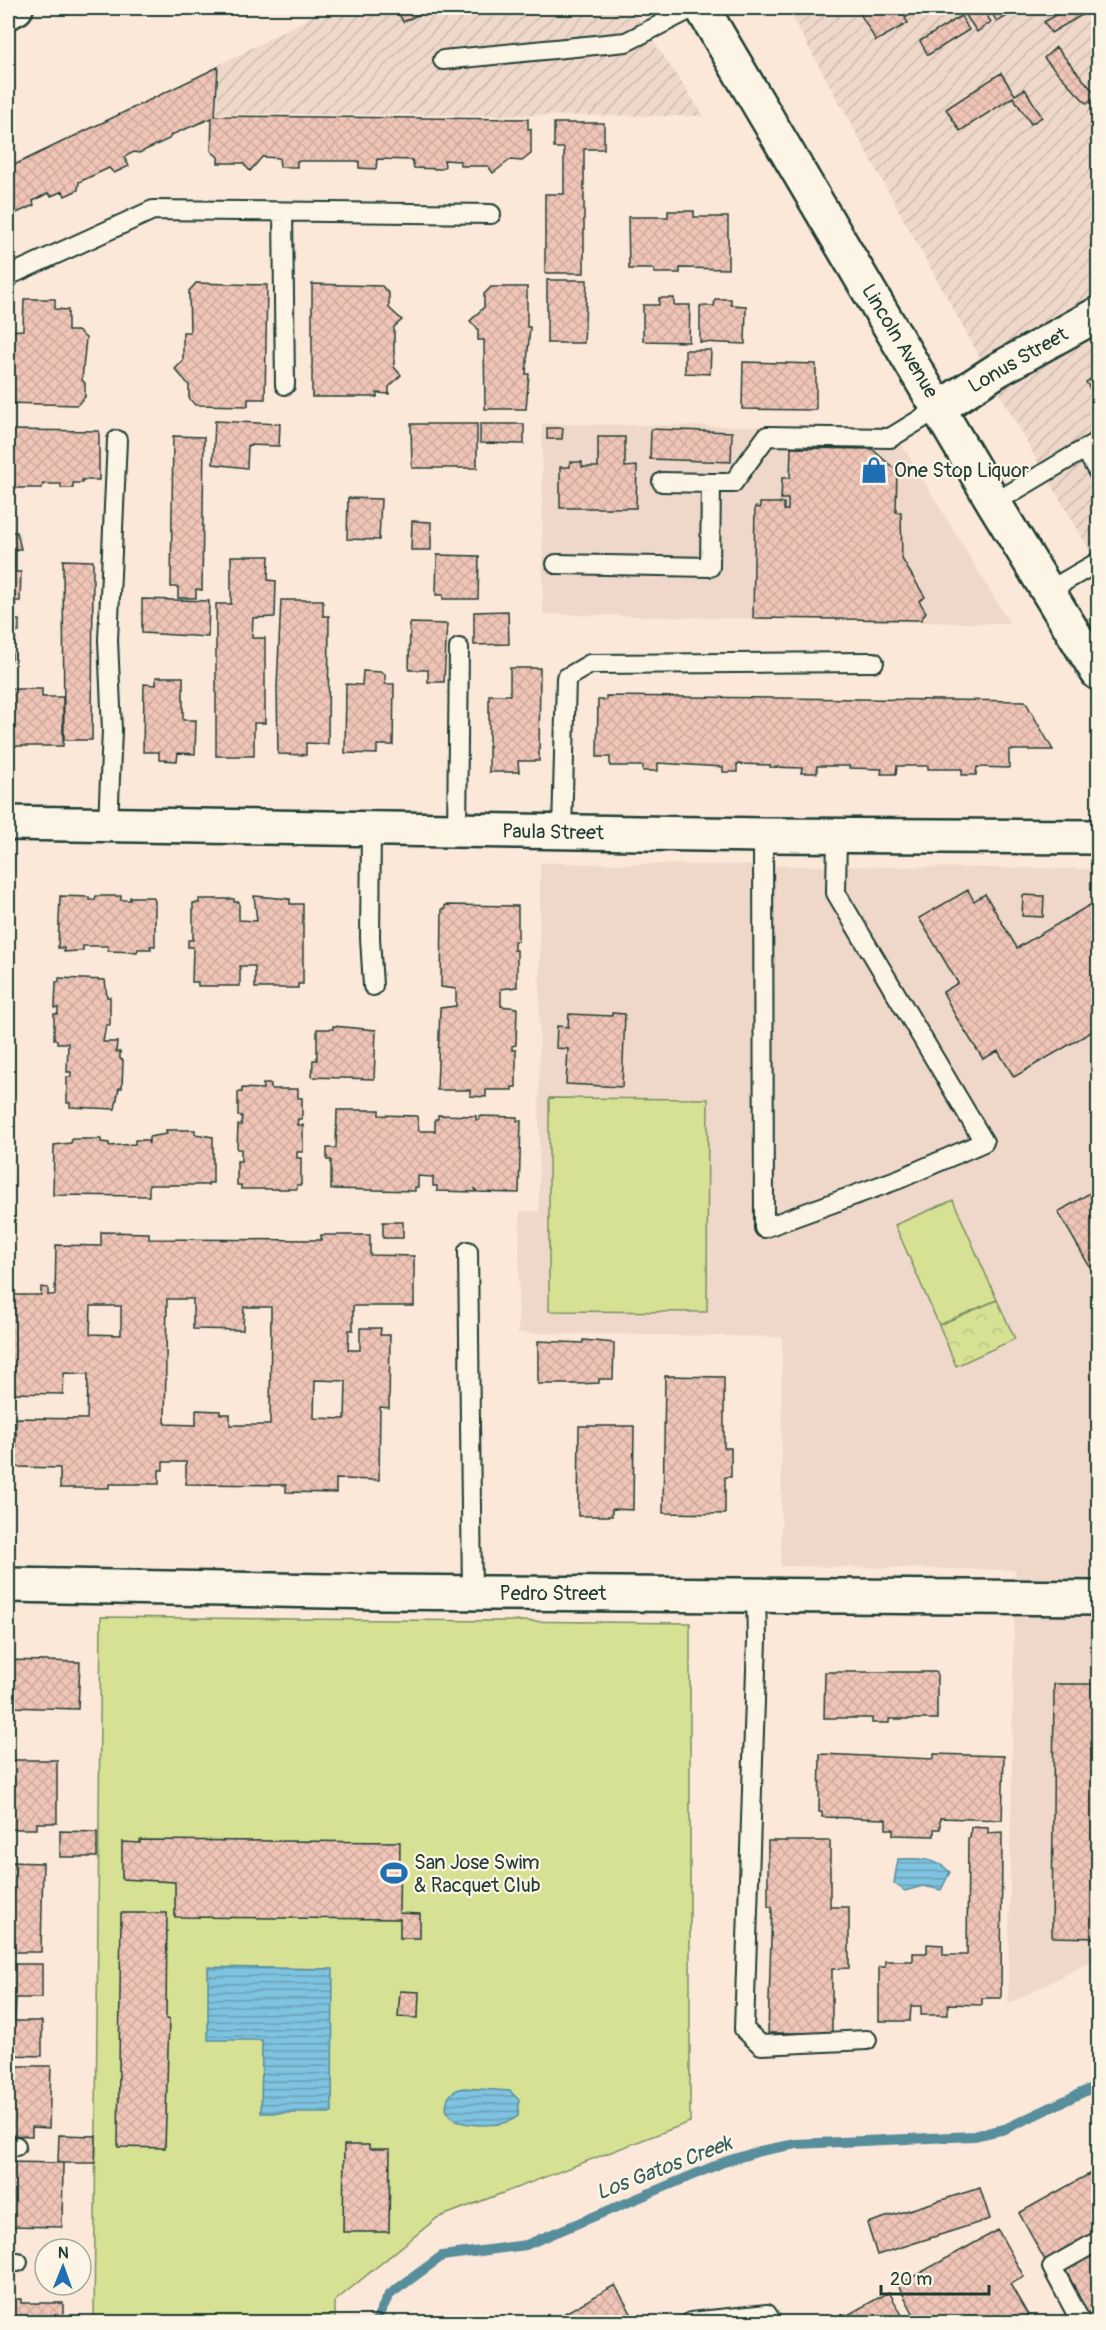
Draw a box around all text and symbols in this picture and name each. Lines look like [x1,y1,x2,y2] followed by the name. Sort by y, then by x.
[856,279,944,403] street label: Lincoln Avenue
[964,321,1073,399] street label: Lonus Street
[859,455,889,485] shop icon: One Stop Liquor
[894,458,1029,483] place label: One Stop Liquor
[502,819,605,845] street label: Paula Street
[500,1581,607,1606] street label: Pedro Street
[414,1850,541,1898] place label: San Jose Swim & Racquet Club
[379,1858,409,1888] sports icon: San Jose Swim & Racquet Club
[592,2129,738,2206] water label: Los Gatos Creek
[33,2237,93,2297] north arrow
[58,2243,69,2263] text: N
[881,2258,989,2296] scale bar
[890,2268,932,2291] text: 20 m

